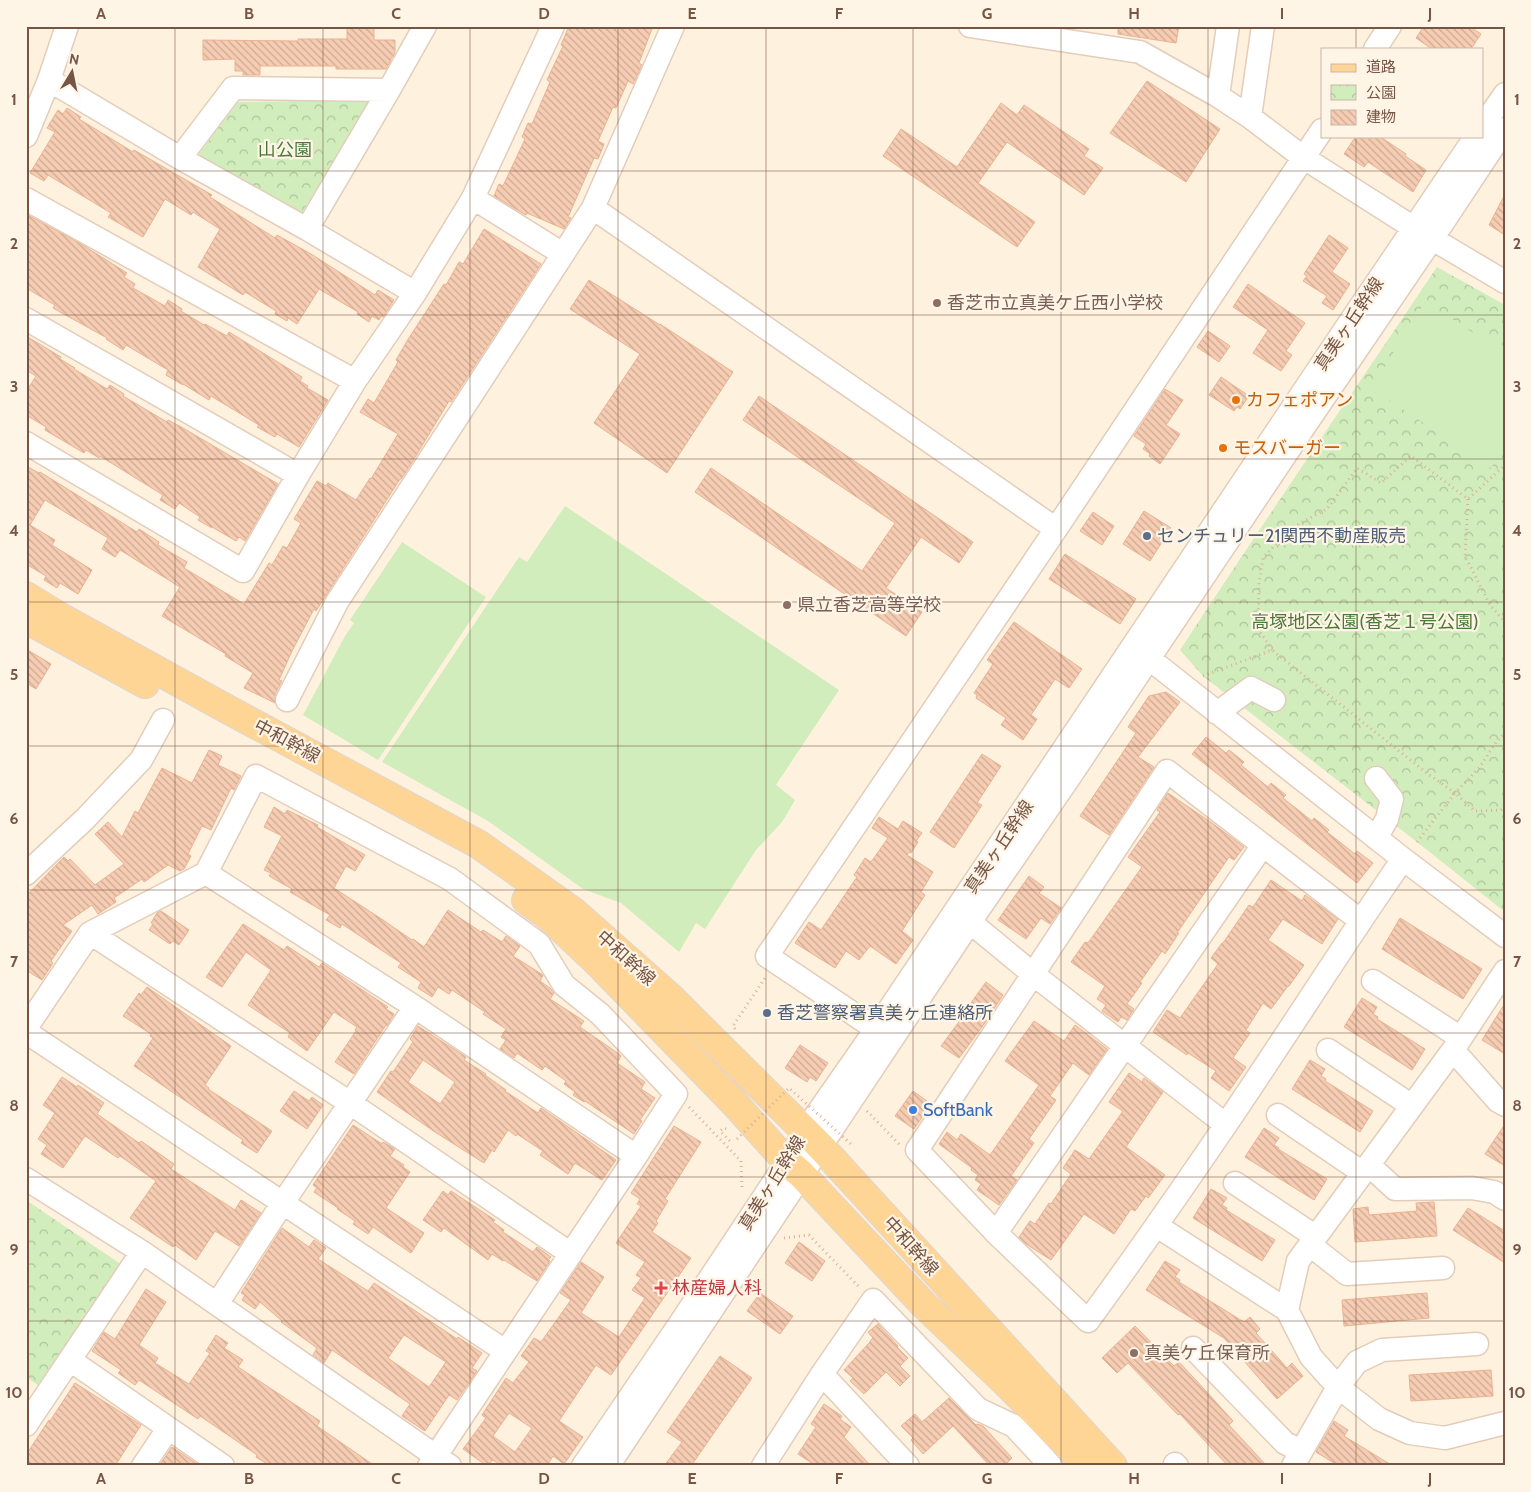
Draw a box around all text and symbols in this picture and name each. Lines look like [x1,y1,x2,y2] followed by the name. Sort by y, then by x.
[96,4,106,23] text: A
[244,4,254,23] text: B
[391,4,401,23] text: C
[538,4,550,23] text: D
[687,4,697,23] text: E
[835,4,844,23] text: F
[982,4,992,23] text: G
[1128,4,1140,23] text: H
[1280,4,1284,23] text: I
[1427,4,1432,23] text: J
[48,48,98,98] north arrow
[1321,48,1484,138] legend
[68,49,81,69] text: N
[1366,58,1396,76] text: 道路
[1366,84,1396,102] text: 公園
[11,90,17,109] text: 1
[1514,90,1520,109] text: 1
[1366,108,1396,126] text: 建物
[258,139,312,161] park label: 山公園
[10,234,18,253] text: 2
[1513,234,1521,253] text: 2
[1310,273,1388,375] street label: 真美ヶ丘幹線
[947,292,1163,314] place label: 香芝市立真美ケ丘西小学校
[931,297,943,309] marker: 香芝市立真美ケ丘西小学校
[10,377,18,396] text: 3
[1513,377,1521,396] text: 3
[1246,389,1353,411] place label: カフェポアン
[1230,394,1242,406] marker: カフェポアン
[1233,437,1341,459] place label: モスバーガー
[1217,442,1229,454] marker: モスバーガー
[9,521,19,540] text: 4
[1512,521,1522,540] text: 4
[1157,525,1406,547] place label: センチュリー21関西不動産販売
[1141,530,1153,542] marker: センチュリー21関西不動産販売
[797,594,941,616] place label: 県立香芝高等学校
[781,599,793,611] marker: 県立香芝高等学校
[1251,611,1479,633] park label: 高塚地区公園(香芝１号公園)
[10,665,18,684] text: 5
[1513,665,1521,684] text: 5
[250,714,324,768] street label: 中和幹線
[960,796,1038,898] street label: 真美ヶ丘幹線
[10,809,19,828] text: 6
[1513,809,1522,828] text: 6
[592,926,660,990] street label: 中和幹線
[10,952,19,971] text: 7
[1513,952,1522,971] text: 7
[777,1002,993,1024] place label: 香芝警察署真美ヶ丘連絡所
[761,1007,773,1019] marker: 香芝警察署真美ヶ丘連絡所
[9,1096,19,1115] text: 8
[1512,1096,1522,1115] text: 8
[923,1099,994,1121] place label: SoftBank
[907,1104,919,1116] marker: SoftBank
[734,1131,810,1235] street label: 真美ヶ丘幹線
[879,1212,943,1280] street label: 中和幹線
[10,1240,19,1259] text: 9
[1513,1240,1522,1259] text: 9
[672,1277,762,1299] place label: 林産婦人科
[654,1281,668,1295] marker: 林産婦人科
[1144,1342,1270,1364] place label: 真美ケ丘保育所
[1128,1347,1140,1359] marker: 真美ケ丘保育所
[5,1383,23,1402] text: 10
[1508,1383,1526,1402] text: 10
[96,1469,106,1488] text: A
[244,1469,254,1488] text: B
[391,1469,401,1488] text: C
[538,1469,550,1488] text: D
[687,1469,697,1488] text: E
[835,1469,844,1488] text: F
[982,1469,992,1488] text: G
[1128,1469,1140,1488] text: H
[1280,1469,1284,1488] text: I
[1427,1469,1432,1488] text: J

